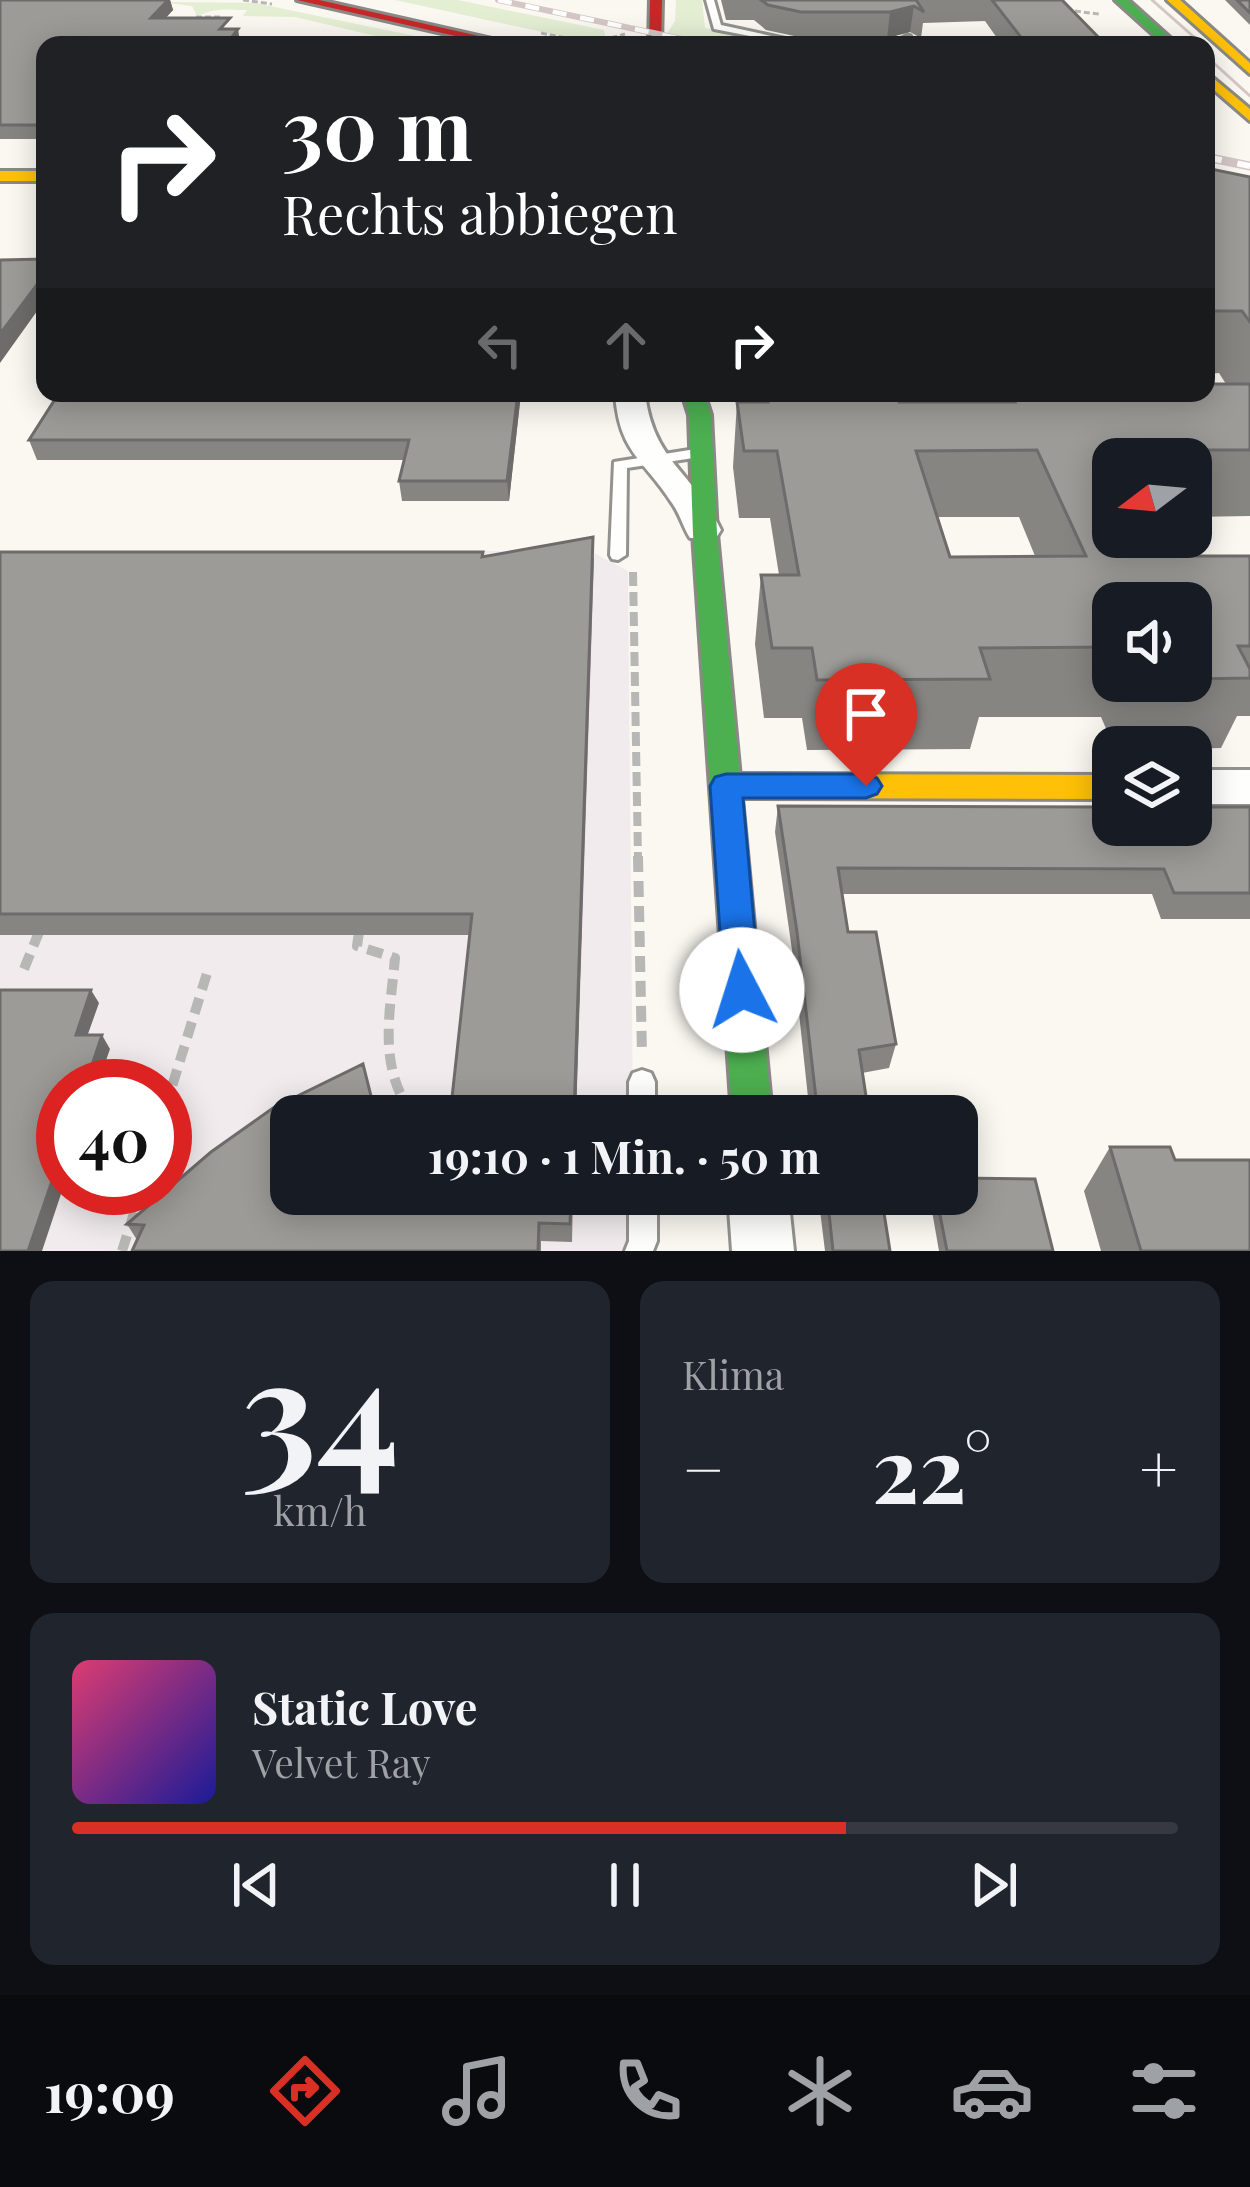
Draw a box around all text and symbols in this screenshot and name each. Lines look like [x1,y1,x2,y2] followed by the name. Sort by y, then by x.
[282,70,473,182] text: 30 m
[84,84,240,240] icon: right
[282,177,677,249] text: Rechts abbiegen
[467,312,533,378] icon: left
[593,312,659,378] icon: ahead
[719,312,785,378] icon: right
[1092,438,1212,558] north arrow
[1092,438,1212,846] map controls
[1092,582,1212,702] button: sound
[815,663,917,786] pin
[833,681,899,747] icon: arrive
[1092,726,1212,846] button: layers
[679,927,805,1053] position arrow
[36,1059,192,1215] speed limit sign: 40
[428,1125,820,1185] text: 19:10 · 1 Min. · 50 m
[241,1302,399,1510] text: 34
[682,1348,784,1400] text: Klima
[872,1407,992,1527] text: 22°
[682,1423,725,1511] text: −
[1139,1423,1178,1511] text: +
[273,1484,367,1536] text: km/h
[252,1676,477,1736] text: Static Love
[252,1736,431,1788] text: Velvet Ray
[223,1852,289,1918] icon: previous
[592,1852,658,1918] icon: pause
[961,1852,1027,1918] icon: next
[263,2049,347,2133] icon: directions
[435,2049,519,2133] icon: music
[606,2049,690,2133] icon: phone
[778,2049,862,2133] icon: climate
[950,2049,1034,2133] icon: car
[1122,2049,1206,2133] icon: filters
[44,2055,175,2127] text: 19:09

